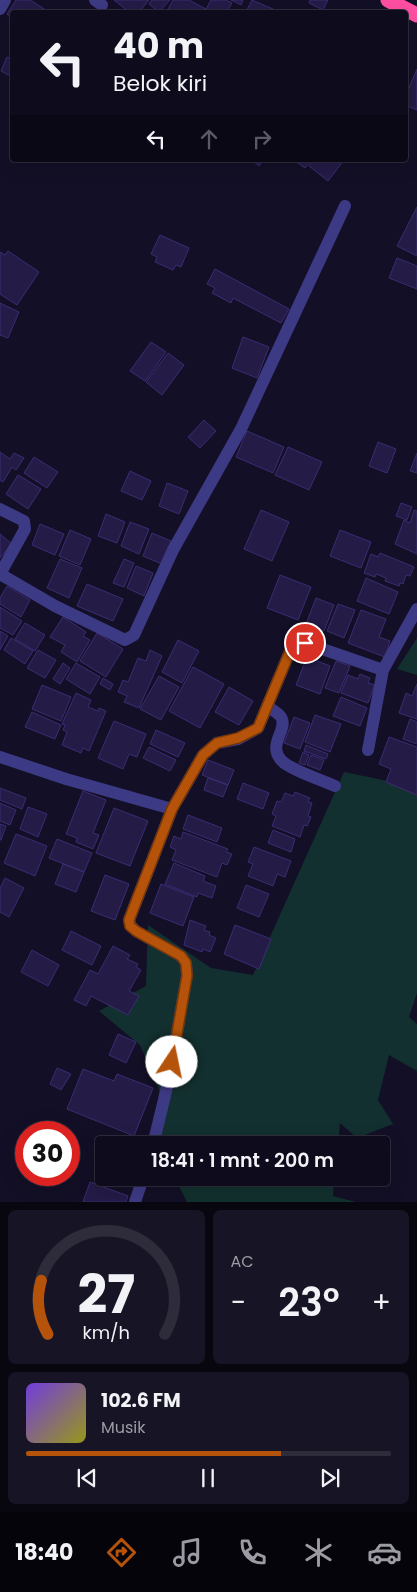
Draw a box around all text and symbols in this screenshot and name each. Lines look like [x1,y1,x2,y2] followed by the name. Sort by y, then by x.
[113,21,204,70] text: 40 m
[30,30,95,95] icon: left
[113,68,207,99] text: Belok kiri
[142,125,170,153] icon: left
[195,125,223,153] icon: ahead
[248,125,276,153] icon: right
[284,622,326,664] pin
[291,629,319,657] icon: arrive
[145,1035,197,1087] position arrow
[15,1121,80,1186] speed limit sign: 30
[151,1147,334,1174] text: 18:41 · 1 mnt · 200 m
[231,1250,254,1273] text: AC
[77,1258,135,1331] text: 27
[278,1276,340,1329] text: 23°
[231,1283,246,1322] text: −
[372,1283,391,1322] text: +
[82,1320,130,1345] text: km/h
[101,1387,181,1414] text: 102.6 FM
[101,1416,146,1439] text: Musik
[73,1464,101,1492] icon: previous
[194,1464,222,1492] icon: pause
[316,1464,344,1492] icon: next
[104,1535,139,1570] icon: directions
[170,1535,205,1570] icon: music
[235,1535,270,1570] icon: phone
[301,1535,336,1570] icon: climate
[367,1535,402,1570] icon: car
[15,1537,73,1568] text: 18:40

